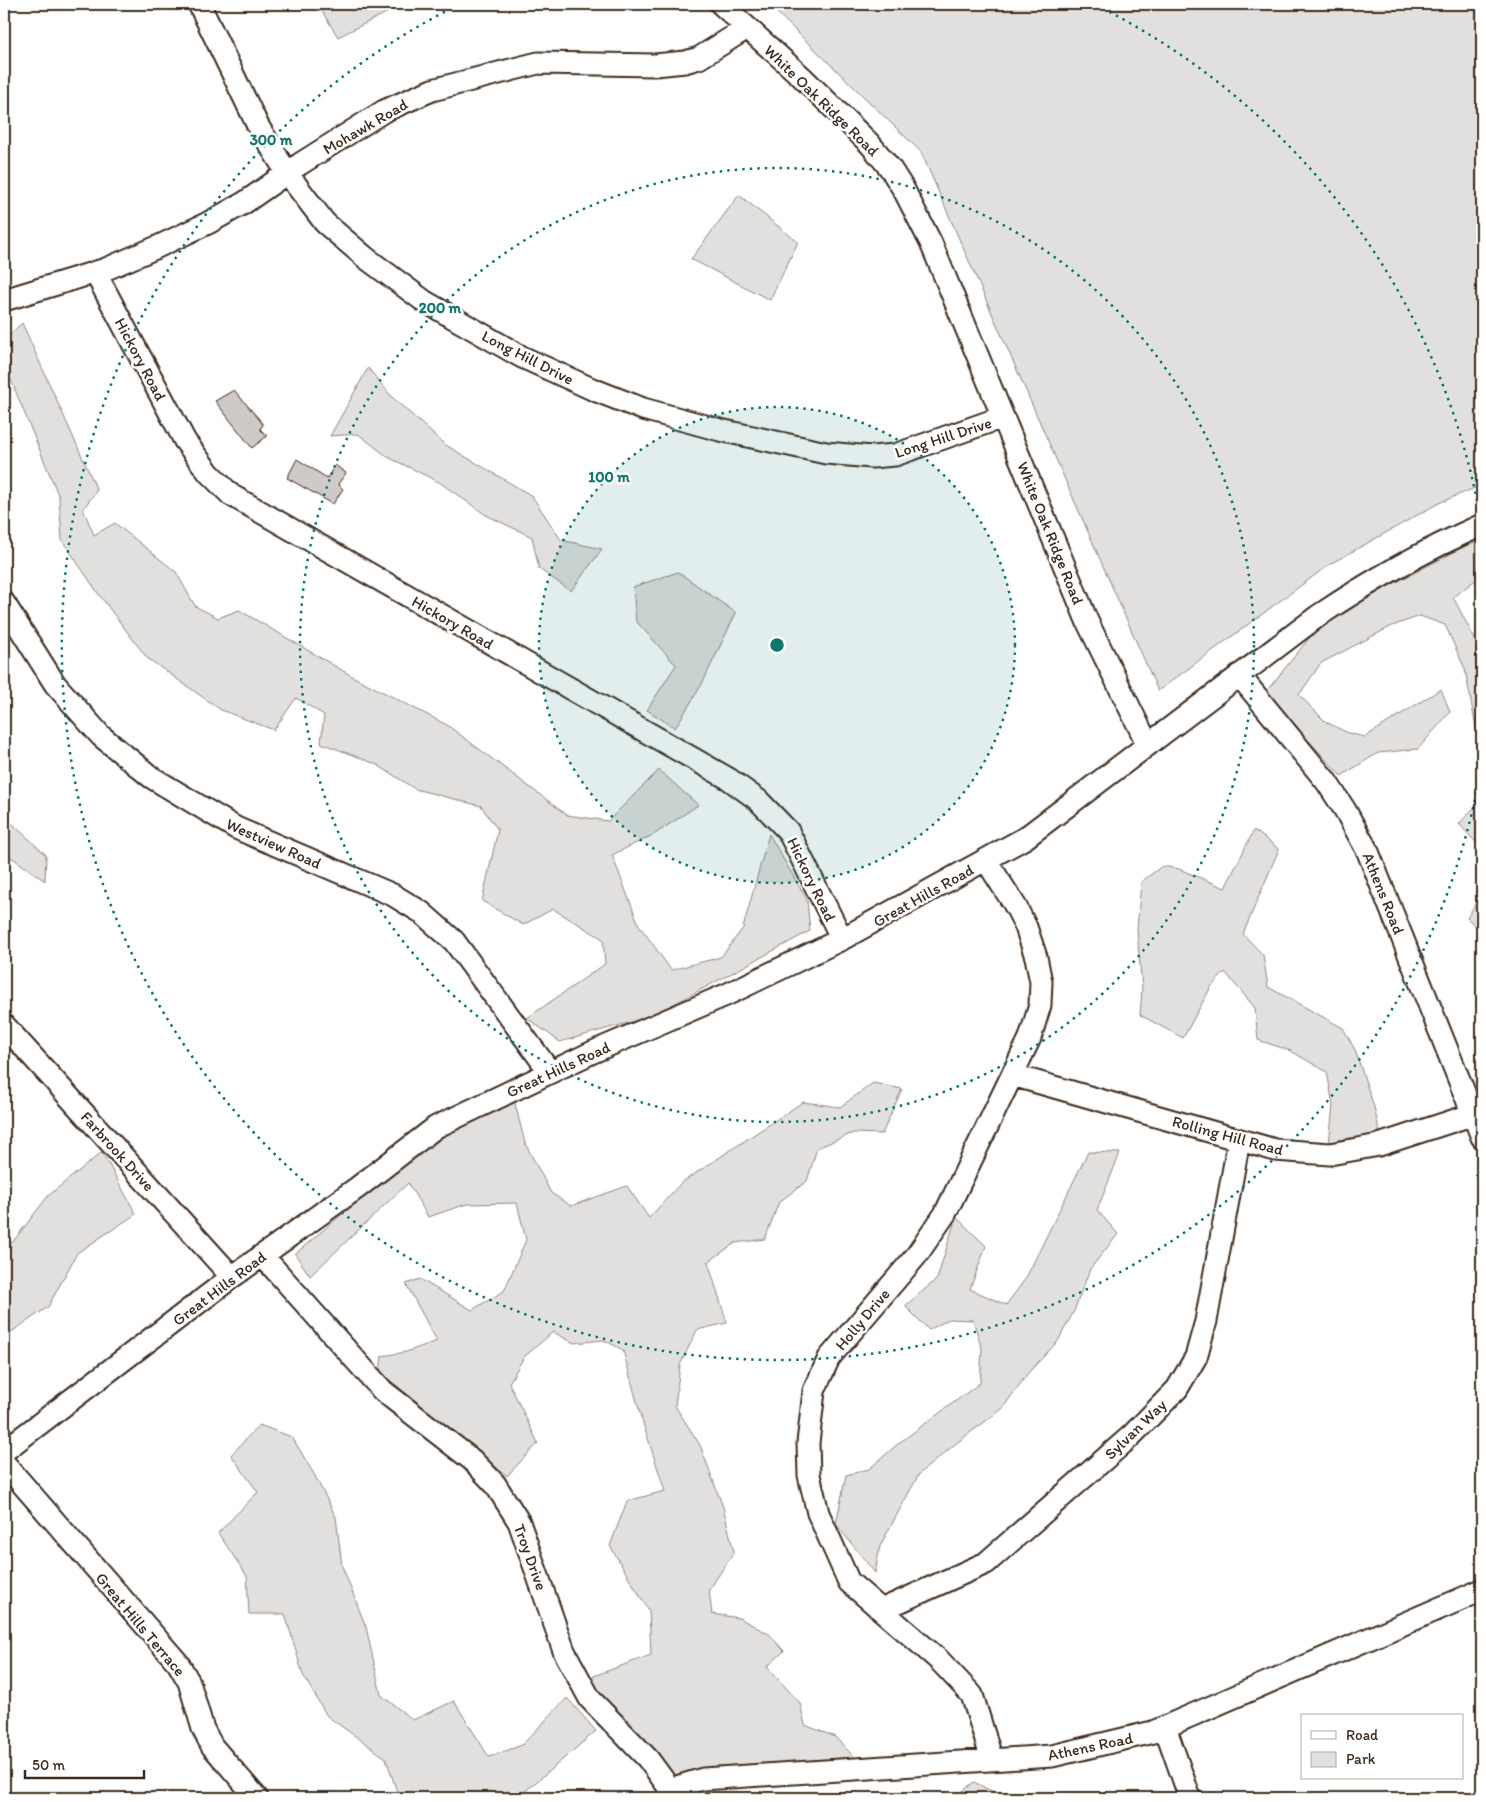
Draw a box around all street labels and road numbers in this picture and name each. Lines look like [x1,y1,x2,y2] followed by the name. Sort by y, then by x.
[760,41,883,160] street label: White Oak Ridge Road
[319,94,411,158] street label: Mohawk Road
[111,315,171,404] street label: Hickory Road
[479,326,577,389] street label: Long Hill Drive
[892,413,994,462] street label: Long Hill Drive
[1013,459,1088,608] street label: White Oak Ridge Road
[409,591,497,654] street label: Hickory Road
[223,814,325,873] street label: Westview Road
[783,834,840,925] street label: Hickory Road
[1359,850,1409,937] street label: Athens Road
[870,860,977,931] street label: Great Hills Road
[503,1037,613,1102] street label: Great Hills Road
[77,1107,158,1195] street label: Farbrook Drive
[1170,1112,1286,1160] street label: Rolling Hill Road
[169,1247,270,1330] street label: Great Hills Road
[831,1284,894,1354] street label: Holly Drive
[1101,1395,1170,1463] street label: Sylvan Way
[510,1521,551,1593] street label: Troy Drive
[92,1569,190,1680] street label: Great Hills Terrace
[1046,1728,1135,1765] street label: Athens Road

